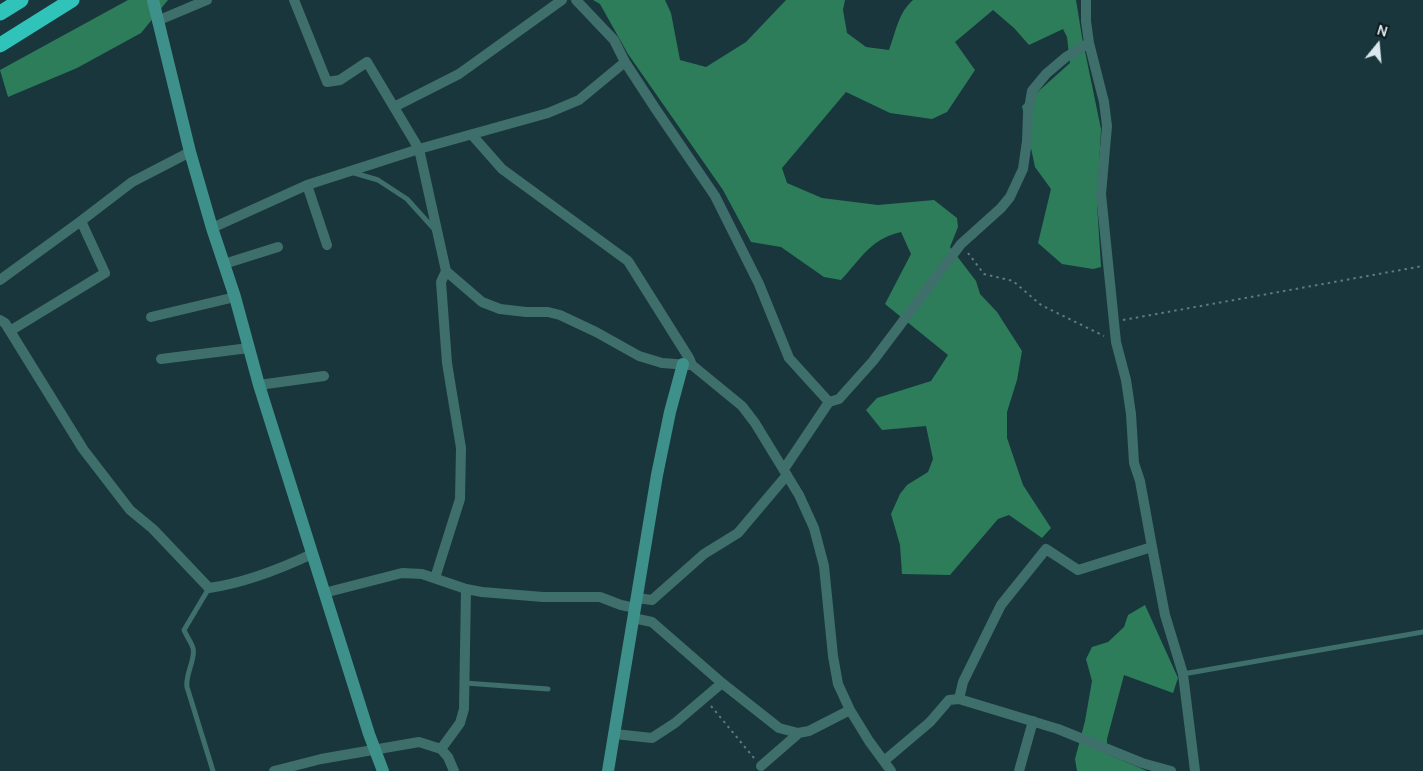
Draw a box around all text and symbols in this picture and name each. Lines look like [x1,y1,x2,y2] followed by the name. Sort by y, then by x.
[1353,20,1403,70] north arrow
[1375,20,1390,41] text: N

